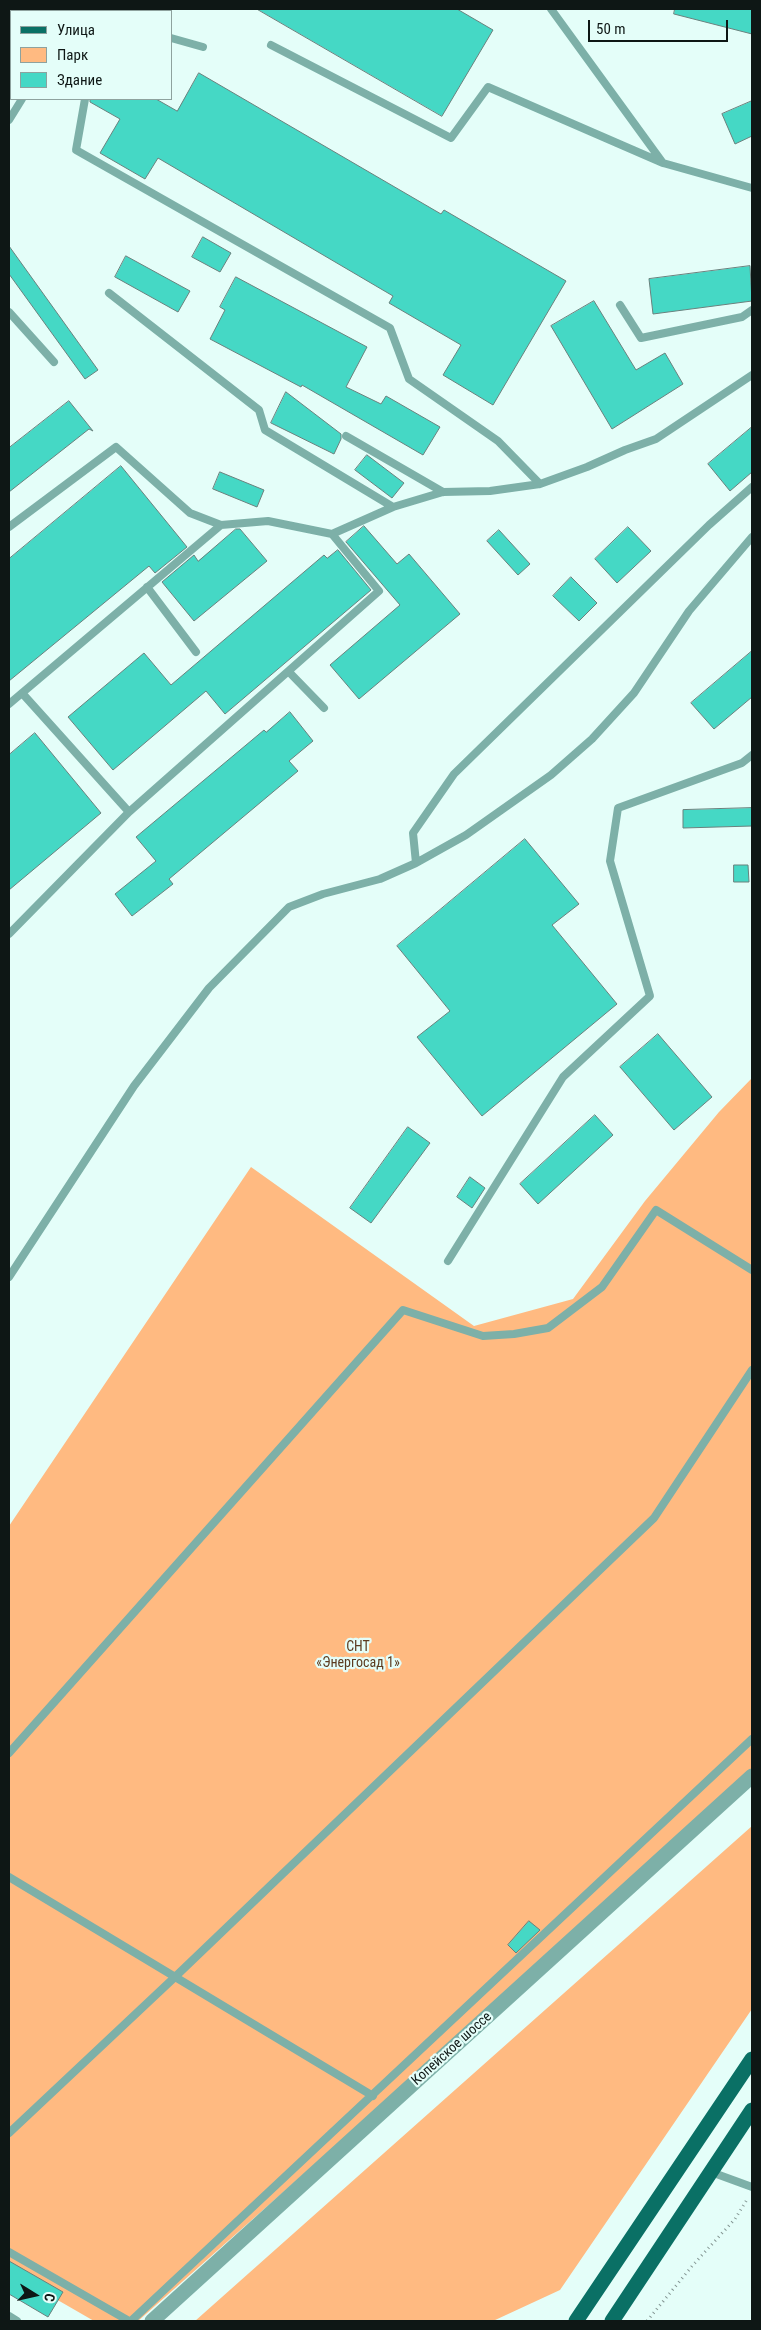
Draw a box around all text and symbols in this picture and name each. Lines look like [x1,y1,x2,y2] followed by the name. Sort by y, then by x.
[10,10,172,100] legend
[591,10,731,42] scale bar
[596,20,626,38] text: 50 m
[57,21,95,39] text: Улица
[57,46,88,64] text: Парк
[57,71,102,89] text: Здание
[316,1639,400,1671] park label: СНТ «Энергосад 1»
[409,2009,495,2089] street label: Копейское шоссе
[10,2270,60,2320] north arrow
[41,2292,58,2303] text: С

